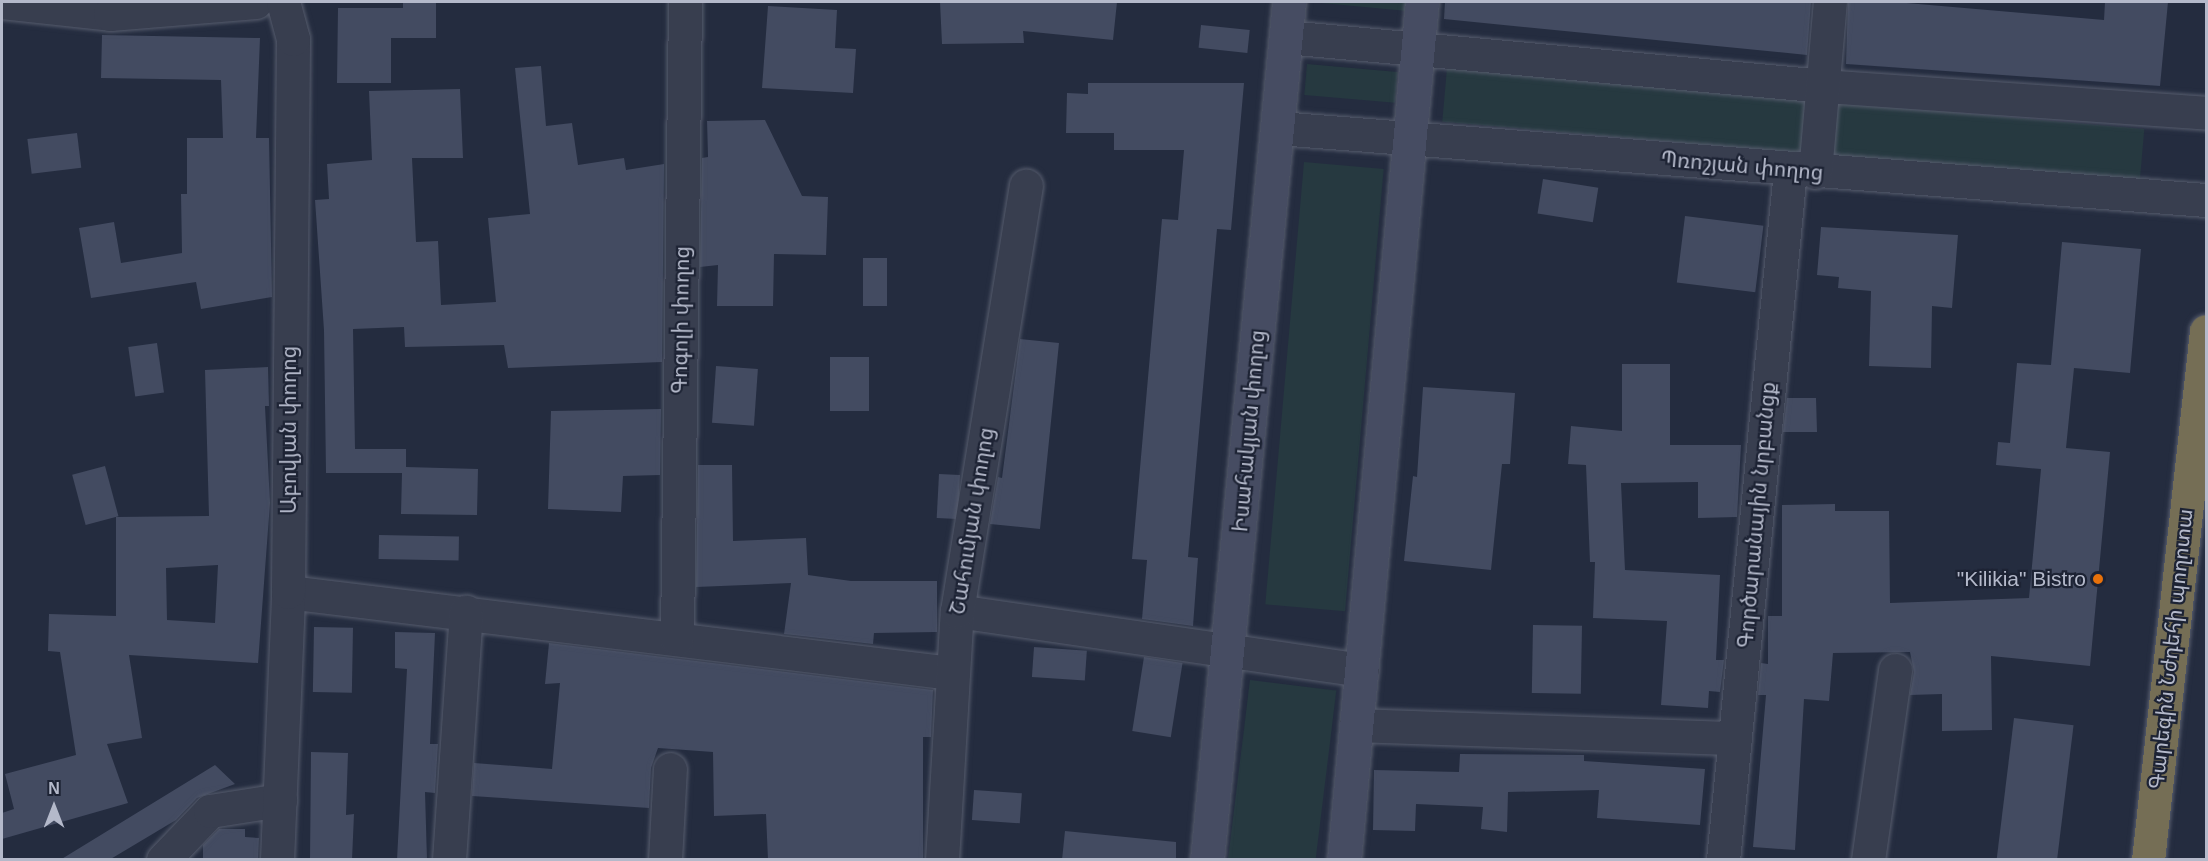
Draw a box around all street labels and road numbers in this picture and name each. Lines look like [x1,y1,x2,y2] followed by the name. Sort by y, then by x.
[1659,146,1825,186] street label: Պռոշյան փողոց
[667,246,695,394] street label: Գոգոլի փողոց
[1228,329,1270,533] street label: Իսահակյան փողոց
[276,346,302,514] street label: Աբովյան փողոց
[1733,381,1781,649] street label: Գործարանային նրբանցք
[945,426,999,616] street label: Շահումյան փողոց
[2144,507,2198,791] street label: Գարեգին Նժդեհի պողոտա

